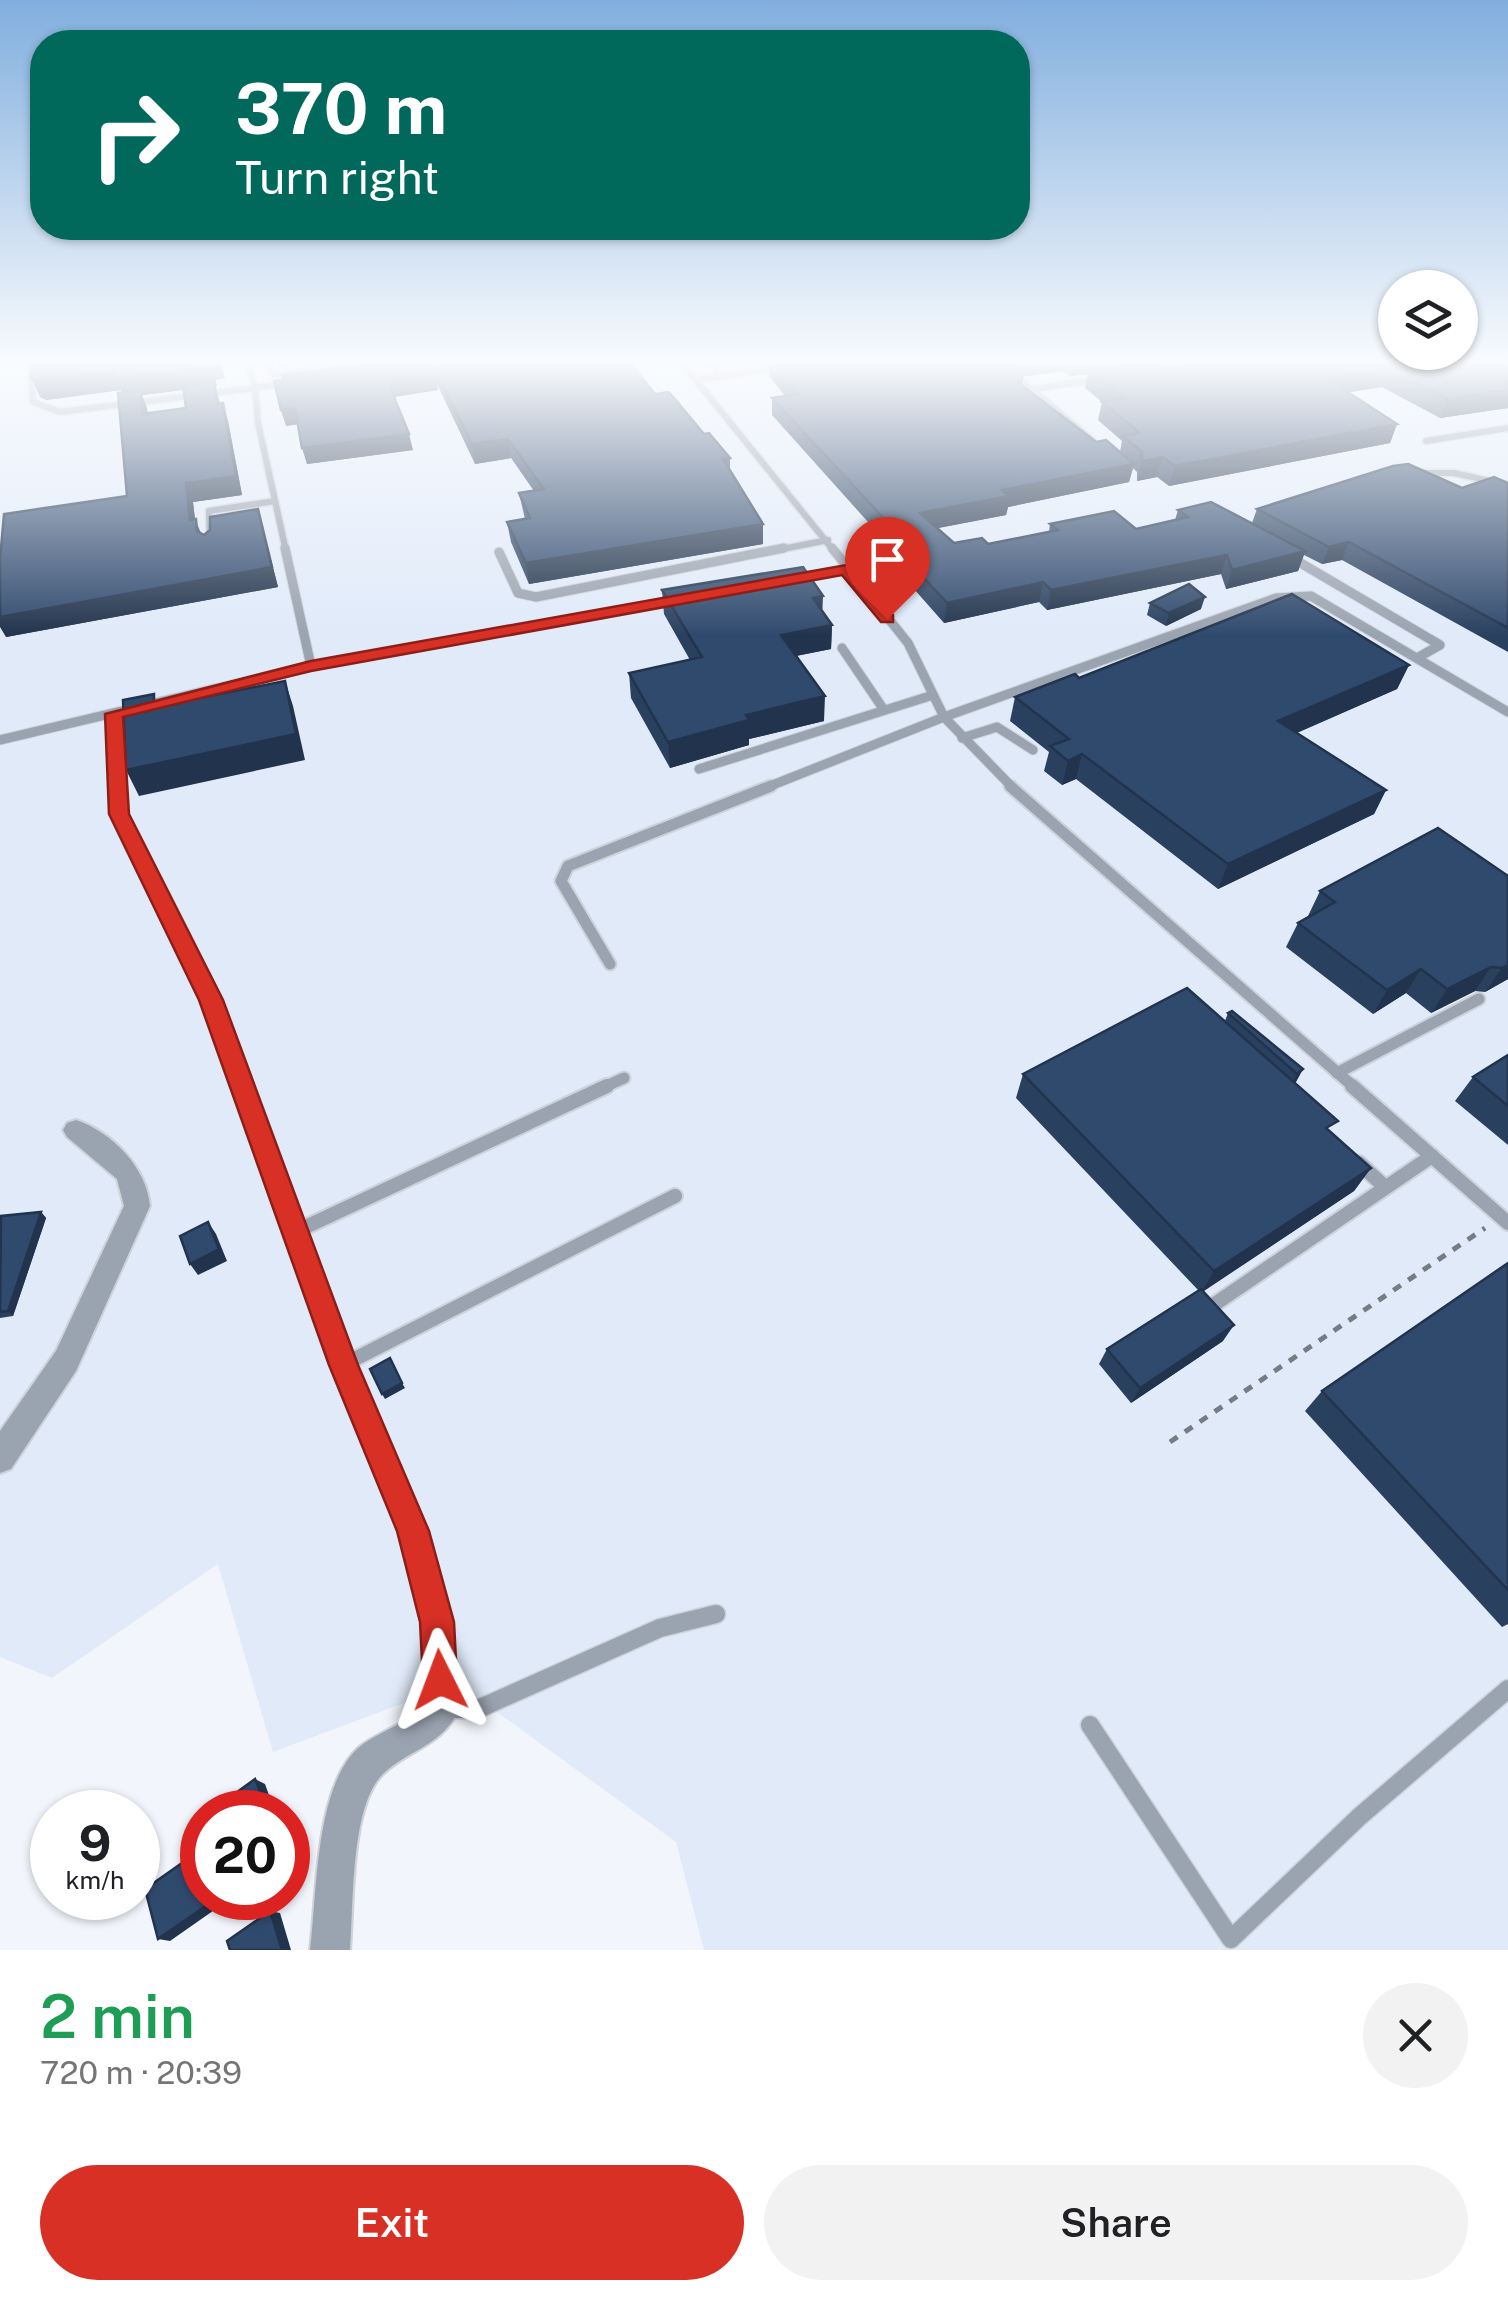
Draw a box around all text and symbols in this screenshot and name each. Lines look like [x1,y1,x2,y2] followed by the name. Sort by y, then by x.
[235,67,447,150] text: 370 m
[70,70,200,200] icon: right
[235,151,439,204] text: Turn right
[1378,270,1478,370] map controls
[1378,270,1478,370] button: layers
[845,517,930,620] pin
[860,532,915,587] icon: arrive
[388,1628,492,1732] position arrow
[180,1790,310,1920] speed limit sign: 20
[79,1813,111,1872] text: 9
[66,1865,124,1895] text: km/h
[40,1981,195,2052] text: 2 min
[1363,1983,1468,2088] button: close
[40,2054,242,2091] text: 720 m · 20:39
[40,2165,744,2280] button: Exit
[764,2165,1468,2280] button: Share

